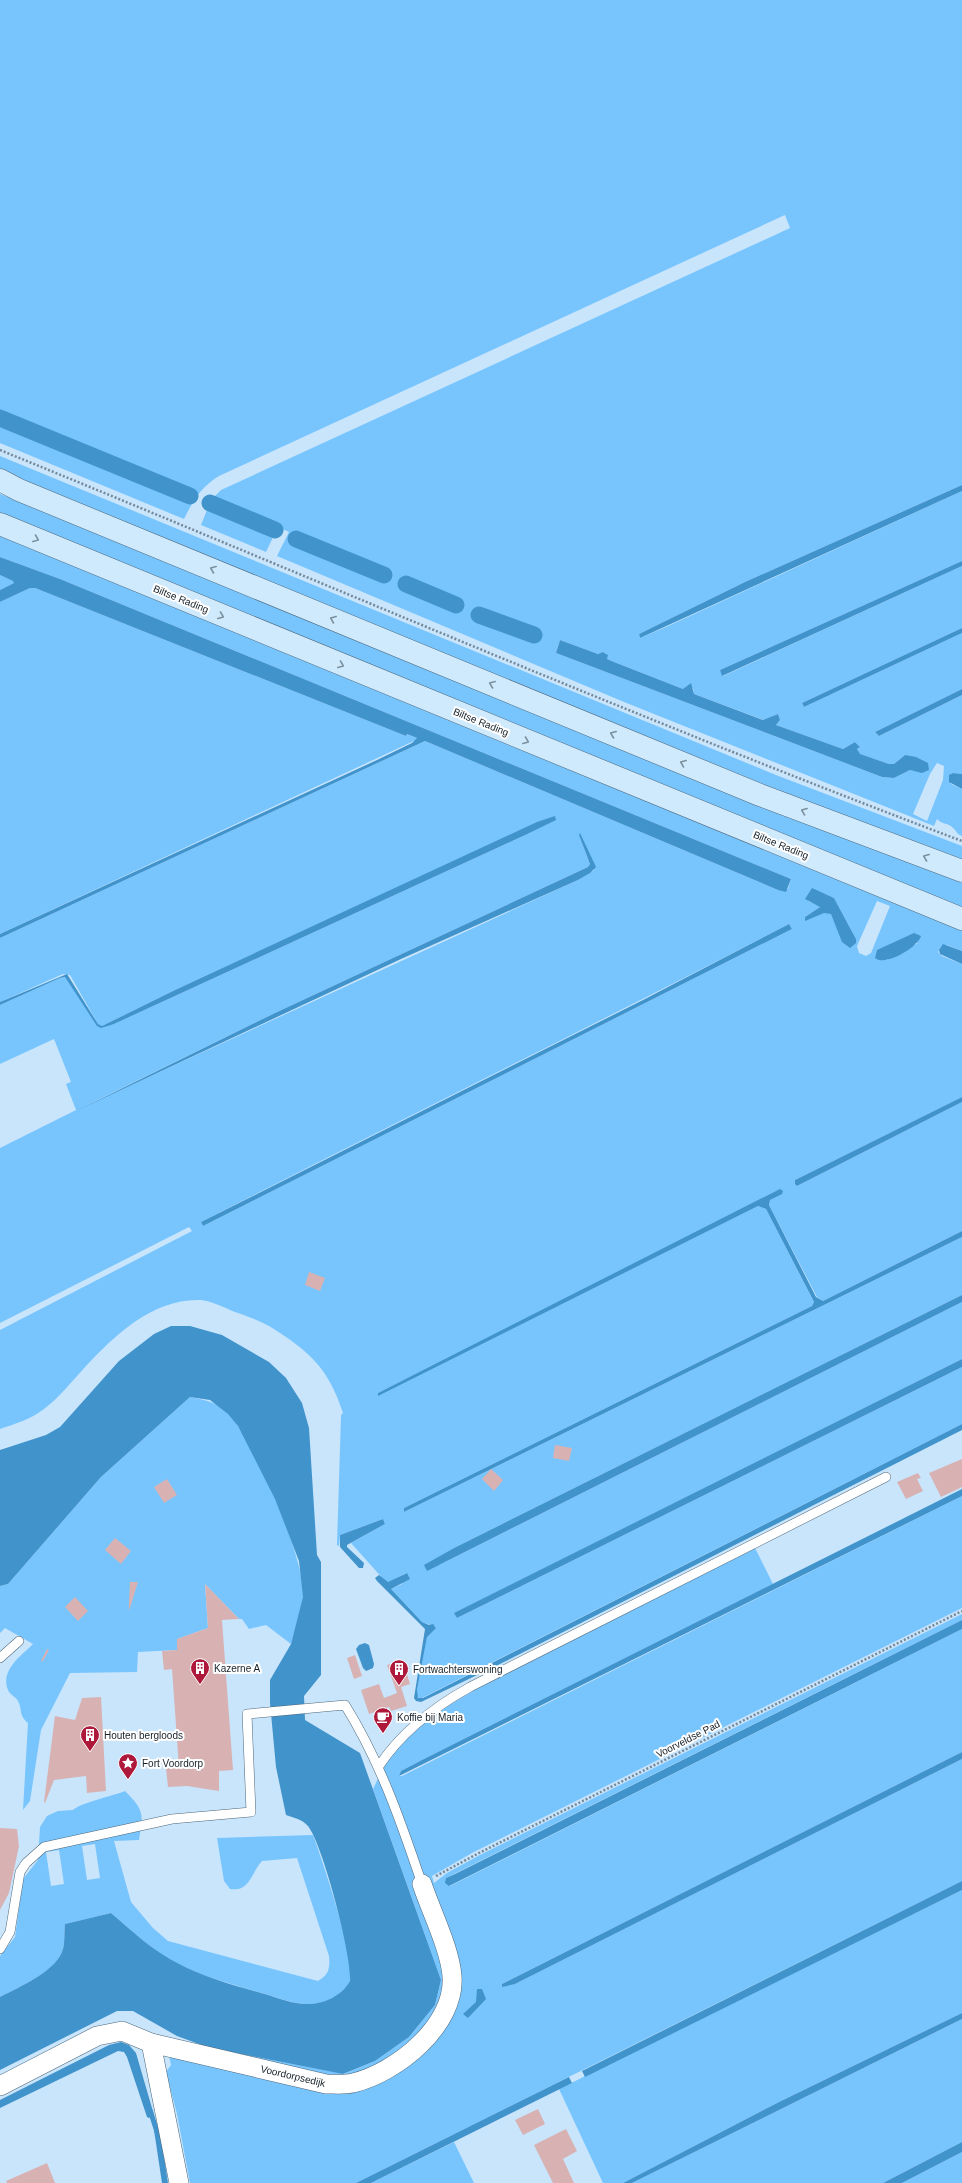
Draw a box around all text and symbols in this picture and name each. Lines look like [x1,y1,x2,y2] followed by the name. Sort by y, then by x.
[33,535,40,543] one-way arrow
[210,566,217,574] one-way arrow
[152,583,210,615] street label: Biltse Rading
[217,611,224,619] one-way arrow
[330,616,338,624] one-way arrow
[337,660,345,668] one-way arrow
[489,681,496,689] one-way arrow
[452,706,510,738] street label: Biltse Rading
[609,731,617,739] one-way arrow
[522,736,530,744] one-way arrow
[680,760,688,768] one-way arrow
[800,808,807,816] one-way arrow
[752,829,810,861] street label: Biltse Rading
[922,853,929,862] one-way arrow
[189,1657,211,1685] building icon: Kazerne A
[388,1658,410,1686] building icon: Fortwachterswoning
[214,1663,260,1674] place label: Kazerne A
[413,1664,502,1675] place label: Fortwachterswoning
[372,1706,394,1734] cafe icon: Koffie bij Maria
[397,1712,463,1723] place label: Koffie bij Maria
[654,1718,722,1760] street label: Voorveldse Pad
[79,1724,101,1752] building icon: Houten bergloods
[104,1730,183,1741] place label: Houten bergloods
[117,1752,139,1780] place icon: Fort Voordorp
[142,1758,204,1769] place label: Fort Voordorp
[260,2063,327,2089] street label: Voordorpsedijk

